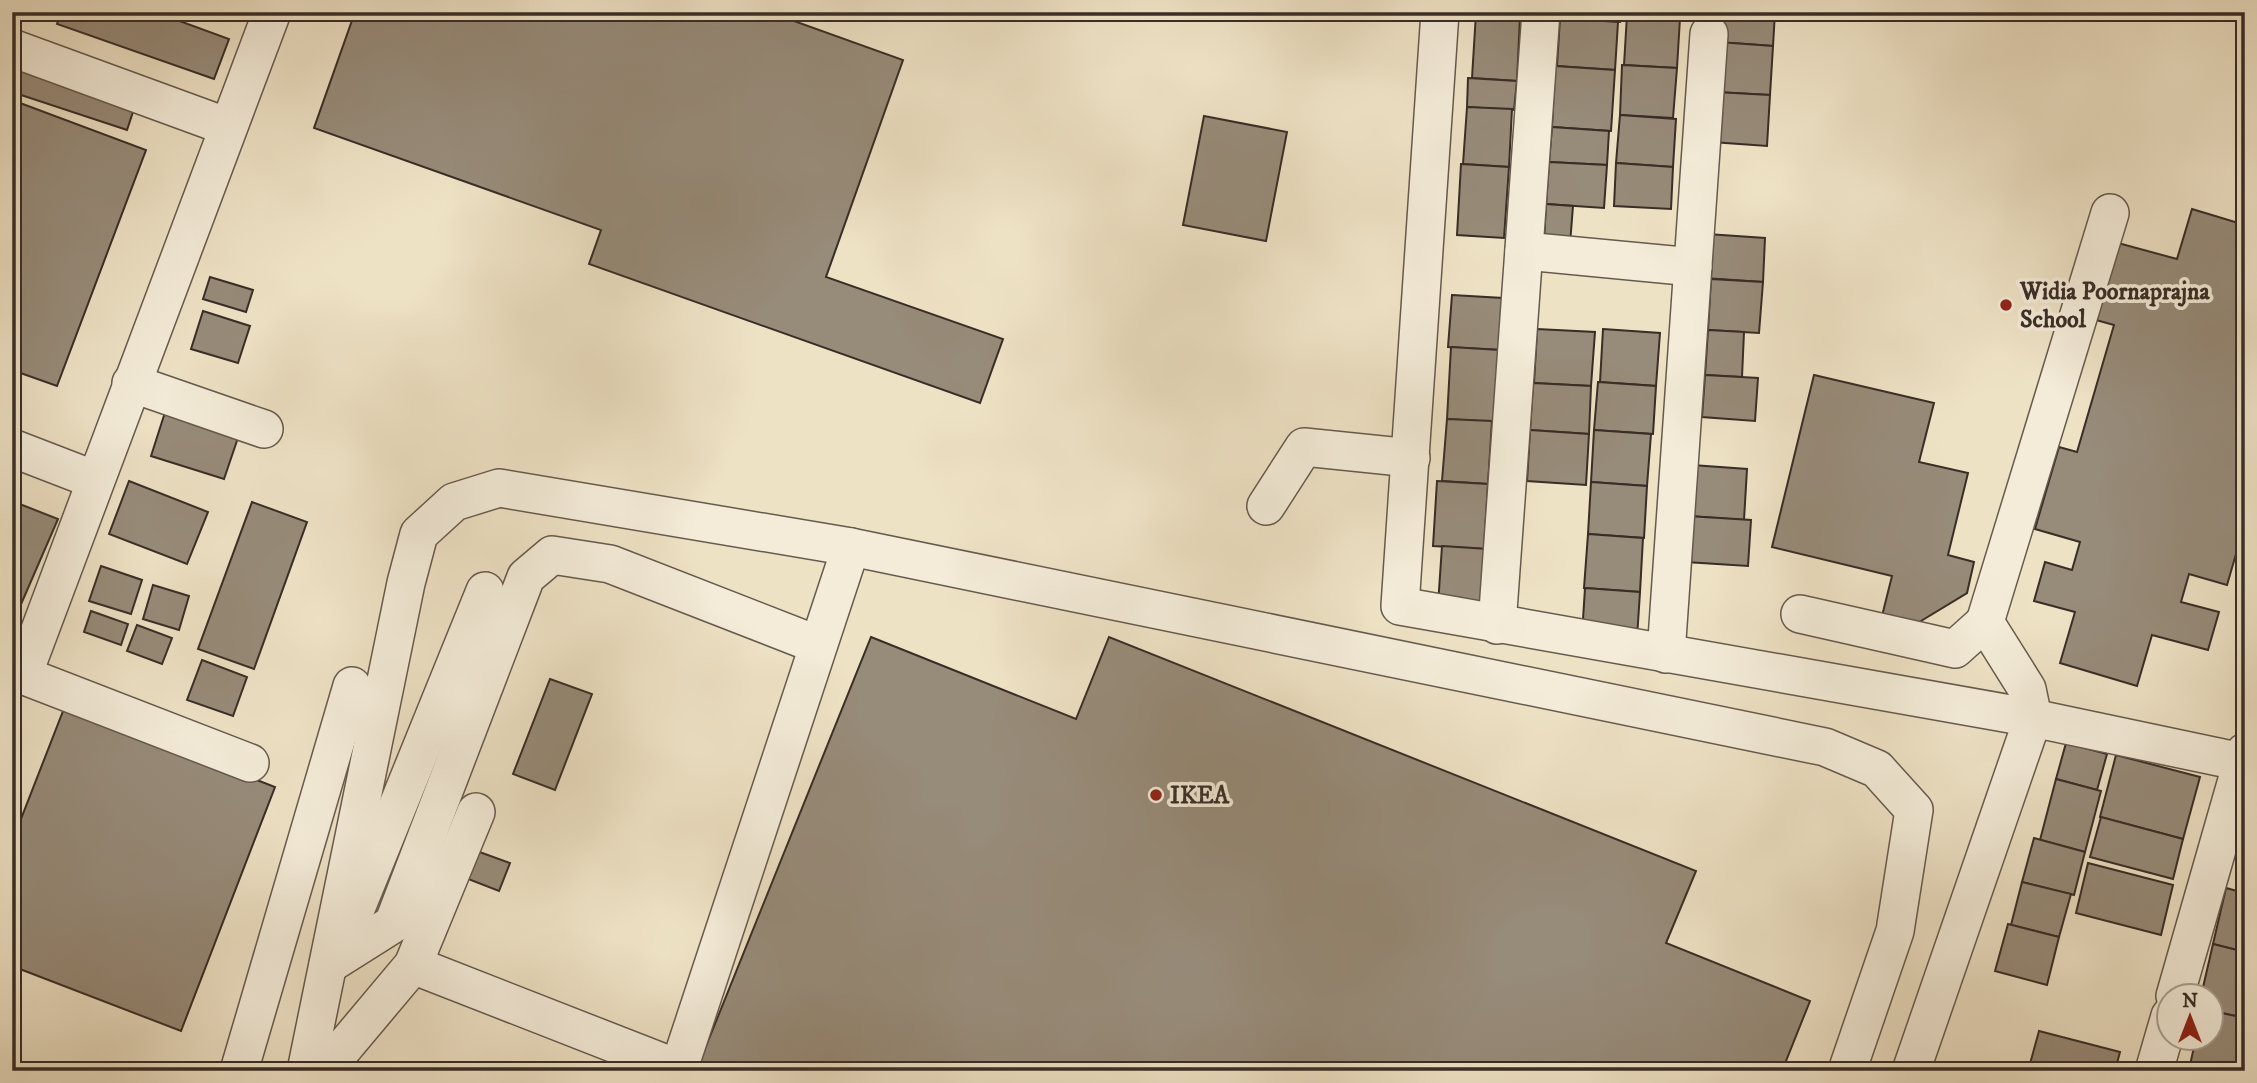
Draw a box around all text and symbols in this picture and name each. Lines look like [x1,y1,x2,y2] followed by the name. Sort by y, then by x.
[2019,277,2210,335] place label: Widia Poornaprajna School
[1998,297,2014,313] marker: Widia Poornaprajna School
[1170,781,1230,811] place label: IKEA
[1148,787,1164,803] marker: IKEA
[2156,982,2226,1052] north arrow
[2182,990,2198,1013] text: N

